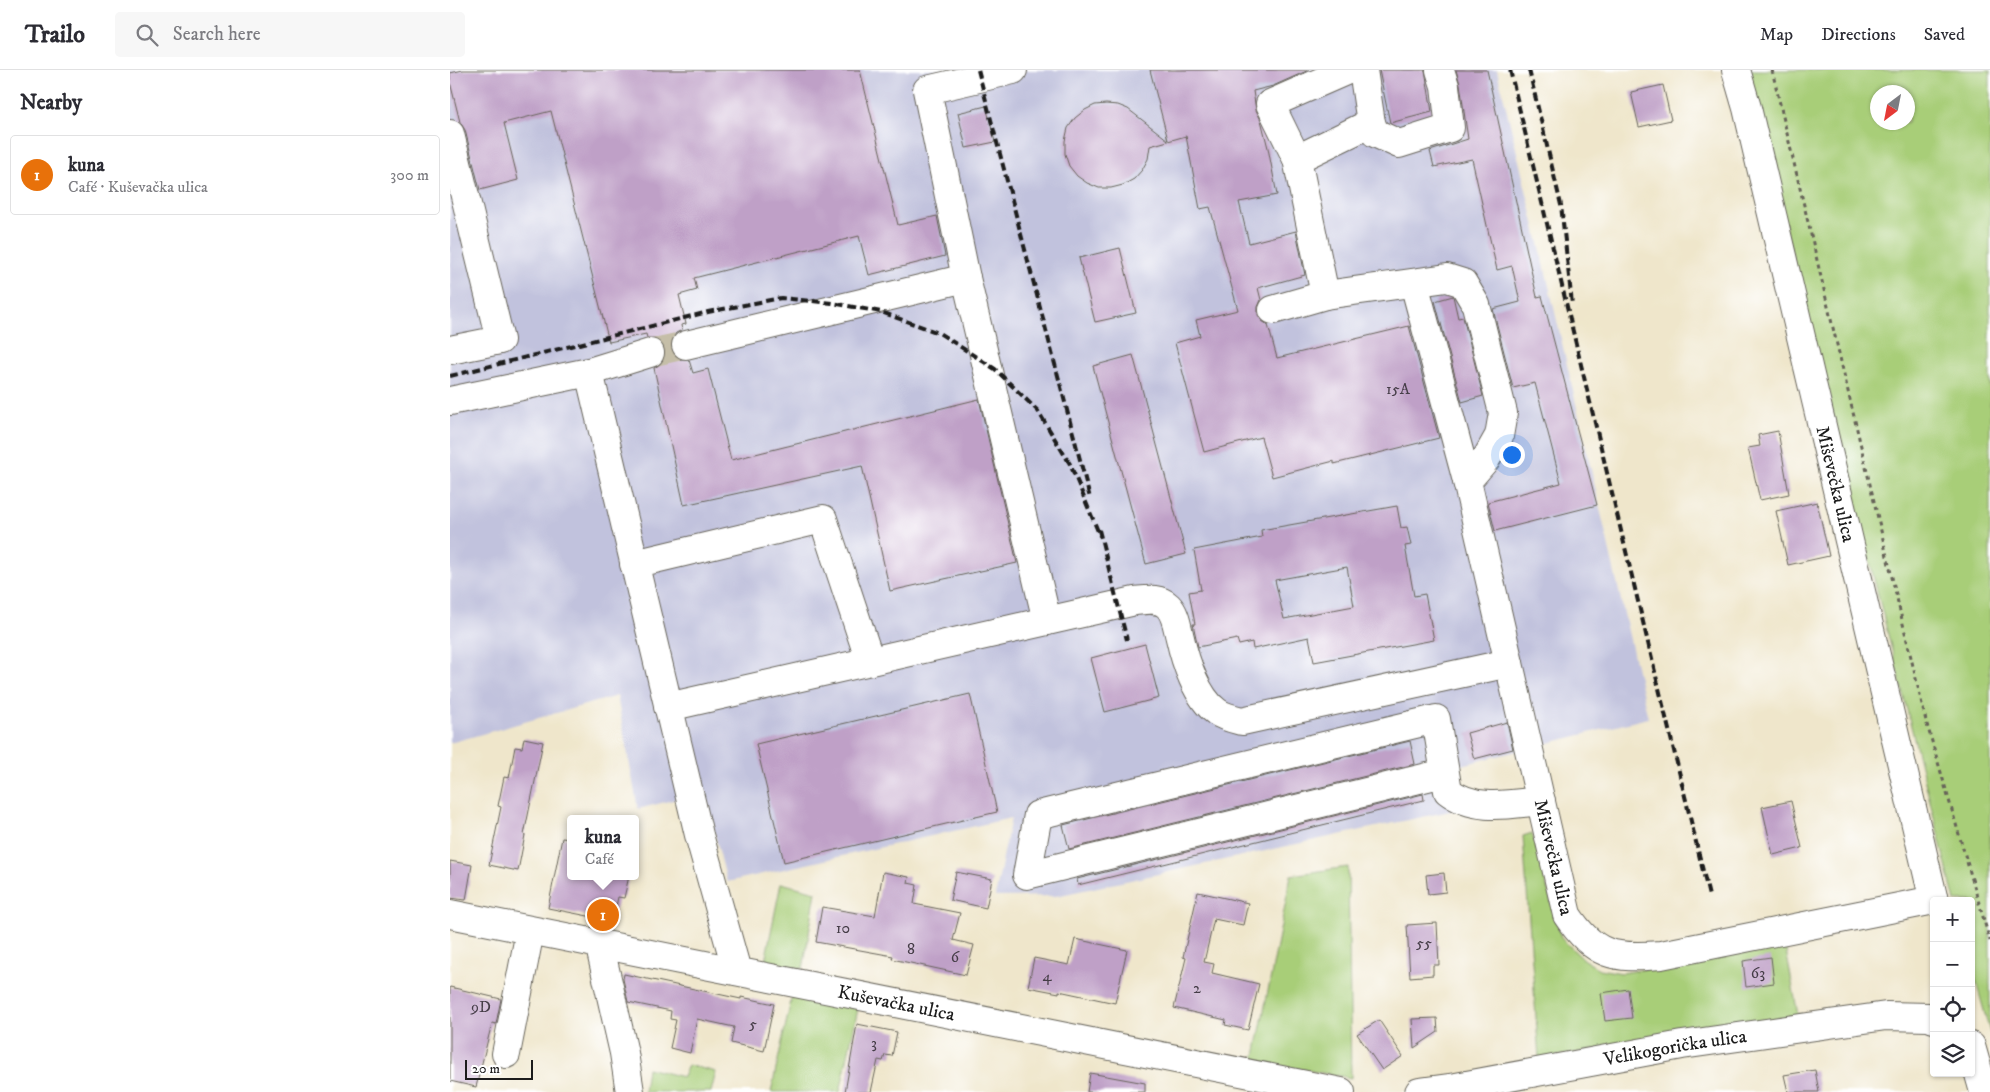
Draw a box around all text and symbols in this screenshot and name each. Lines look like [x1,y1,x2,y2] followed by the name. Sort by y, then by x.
[115,12,465,57] search box
[25,20,85,50] text: Trailo
[133,21,161,49] icon: search
[173,23,261,46] text: Search here
[1760,24,1793,46] text: Map
[1821,24,1896,46] text: Directions
[1924,24,1965,46] text: Saved
[1870,85,1915,130] north arrow
[20,90,82,116] text: Nearby
[68,154,105,177] text: kuna
[34,165,40,185] text: 1
[390,165,429,185] text: 300 m
[68,177,208,197] text: Café · Kuševačka ulica
[1386,379,1411,399] house number: 15A
[1811,424,1860,544] street label: Miševečka ulica
[1499,442,1525,468] your location
[1529,797,1578,918] street label: Miševečka ulica
[567,815,639,880] popup
[585,826,621,849] text: kuna
[585,849,614,869] text: Café
[587,896,619,934] pin: 1
[1930,897,1975,1077] map controls
[1930,897,1975,942] button: +
[836,918,850,938] house number: 10
[1416,933,1432,953] house number: 55
[907,939,915,959] house number: 8
[1930,942,1975,987] button: −
[951,947,960,967] house number: 6
[1751,963,1765,983] house number: 63
[1042,966,1052,986] house number: 4
[1193,978,1201,998] house number: 2
[836,980,957,1026] street label: Kuševačka ulica
[1930,987,1975,1032] button: locate
[470,997,491,1017] house number: 9D
[749,1014,757,1034] house number: 5
[1601,1024,1748,1071] street label: Velikogorička ulica
[1930,1032,1975,1077] button: layers
[871,1033,877,1053] house number: 3
[465,1057,532,1080] scale bar
[472,1060,500,1078] text: 20 m

